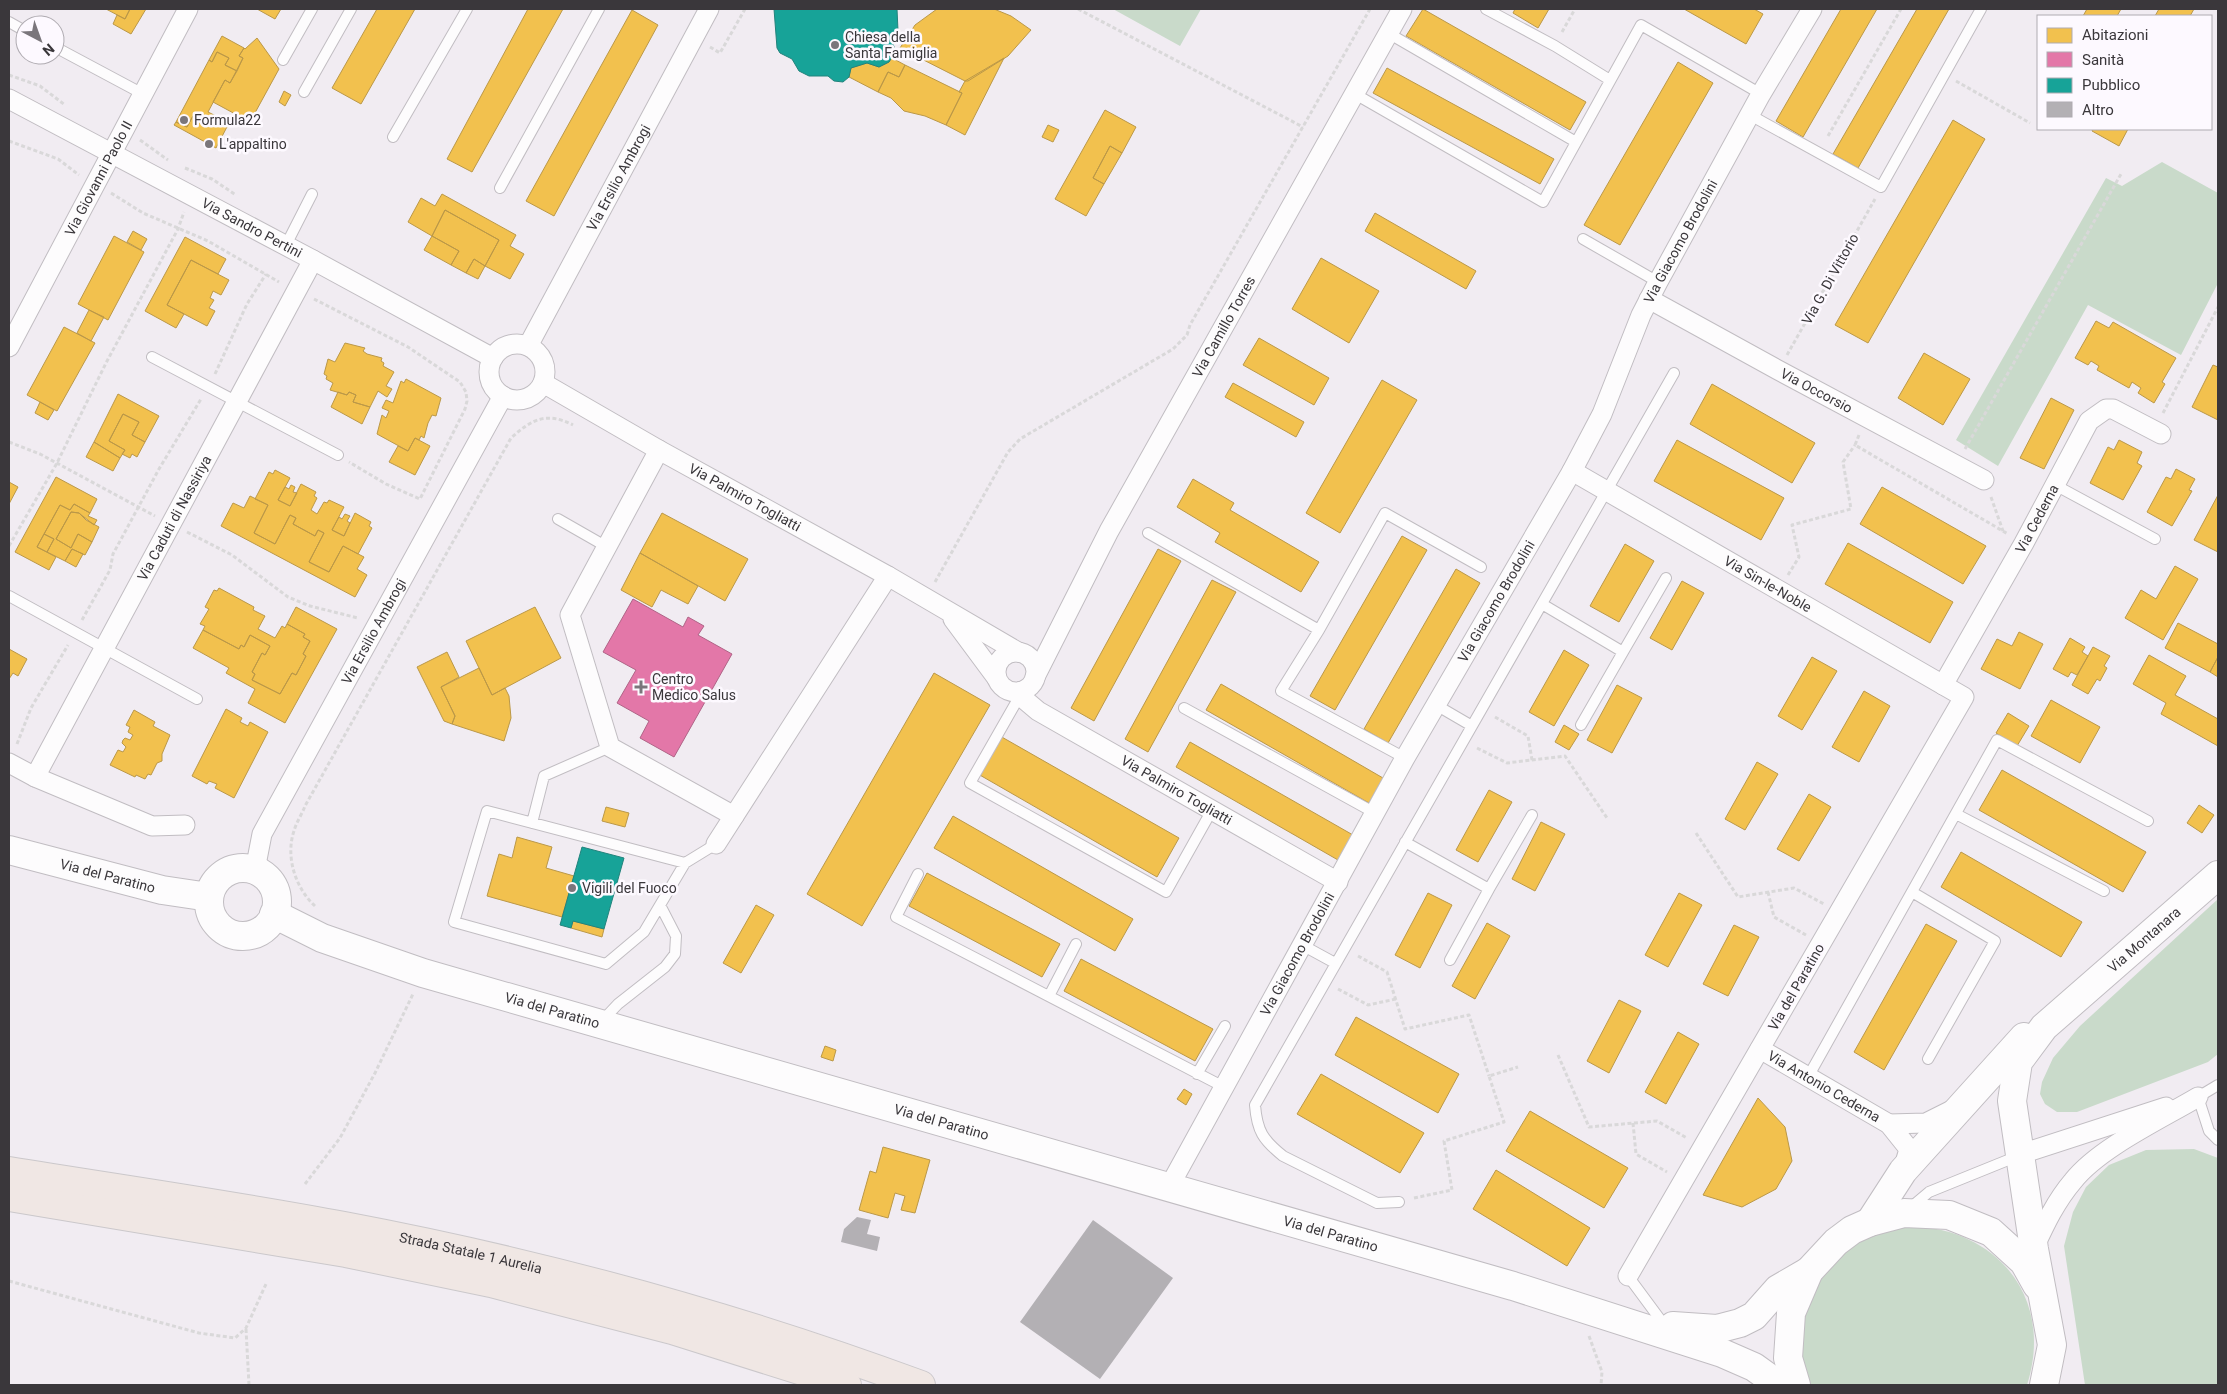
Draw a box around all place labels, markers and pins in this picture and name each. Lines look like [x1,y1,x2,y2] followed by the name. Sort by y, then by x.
[845,29,937,61] place label: Chiesa della Santa Famiglia
[829,39,841,51] marker: Chiesa della Santa Famiglia
[194,112,261,128] place label: Formula22
[178,114,190,126] marker: Formula22
[219,136,287,152] place label: L'appaltino
[203,138,215,150] marker: L'appaltino
[652,671,736,703] place label: Centro Medico Salus
[634,680,648,694] marker: Centro Medico Salus
[582,880,677,896] place label: Vigili del Fuoco
[566,882,578,894] marker: Vigili del Fuoco

